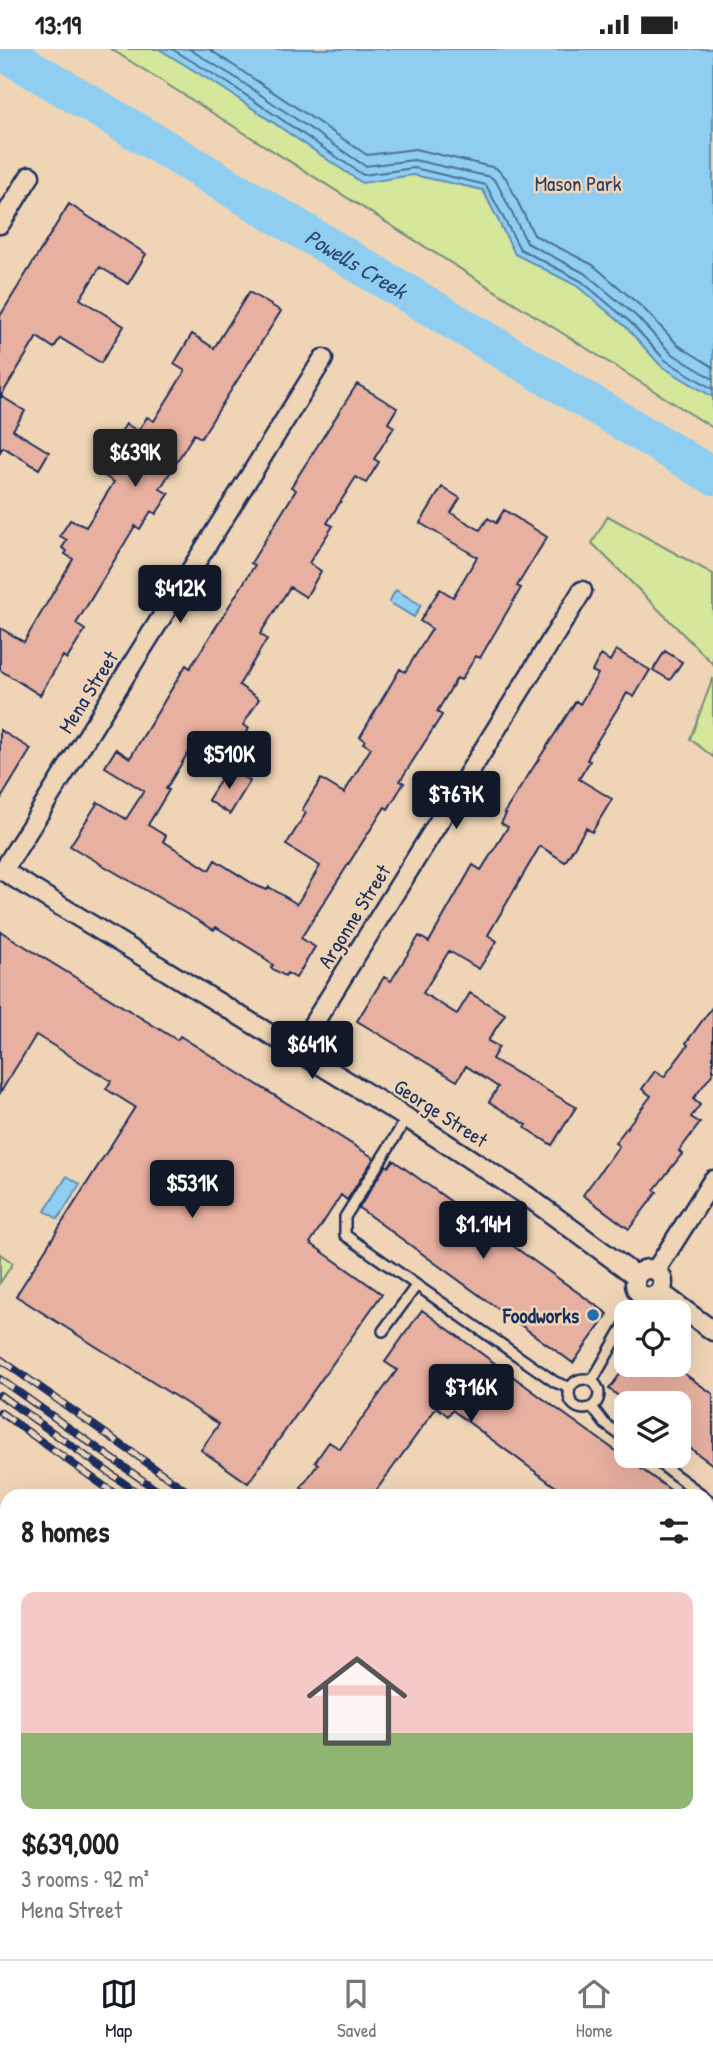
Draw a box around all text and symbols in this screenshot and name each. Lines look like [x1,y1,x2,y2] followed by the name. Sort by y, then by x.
[35,7,81,42] text: 13:19
[535,169,622,198] park label: Mason Park
[300,220,415,307] water label: Powells Creek
[86,429,184,489] pin: $639K
[109,436,161,467] text: $639K
[131,565,229,625] pin: $412K
[154,572,206,603] text: $412K
[51,645,125,739] street label: Mena Street
[180,731,278,791] pin: $510K
[203,738,255,769] text: $510K
[407,771,505,831] pin: $767K
[428,778,484,809] text: $767K
[311,858,398,973] street label: Argonne Street
[263,1021,361,1081] pin: $641K
[287,1028,337,1059] text: $641K
[388,1072,494,1155] street label: George Street
[143,1161,241,1220] pin: $531K
[166,1167,218,1198] text: $531K
[426,1201,540,1261] pin: $1.14M
[455,1208,511,1239] text: $1.14M
[614,1300,691,1468] map controls
[614,1300,691,1377] button: locate
[502,1301,579,1330] place label: Foodworks
[585,1307,601,1323] marker: Foodworks
[422,1365,520,1424] pin: $716K
[445,1371,497,1402] text: $716K
[614,1391,691,1468] button: layers
[21,1511,109,1551] text: 8 homes
[655,1512,693,1550] icon: filters
[294,1638,420,1764] icon: home
[21,1823,119,1863] text: $639,000
[21,1863,149,1894] text: 3 rooms · 92 m²
[21,1894,122,1925] text: Mena Street
[100,1975,138,2043] tab: Map
[337,1975,376,2043] tab: Saved
[575,1975,613,2043] tab: Home

